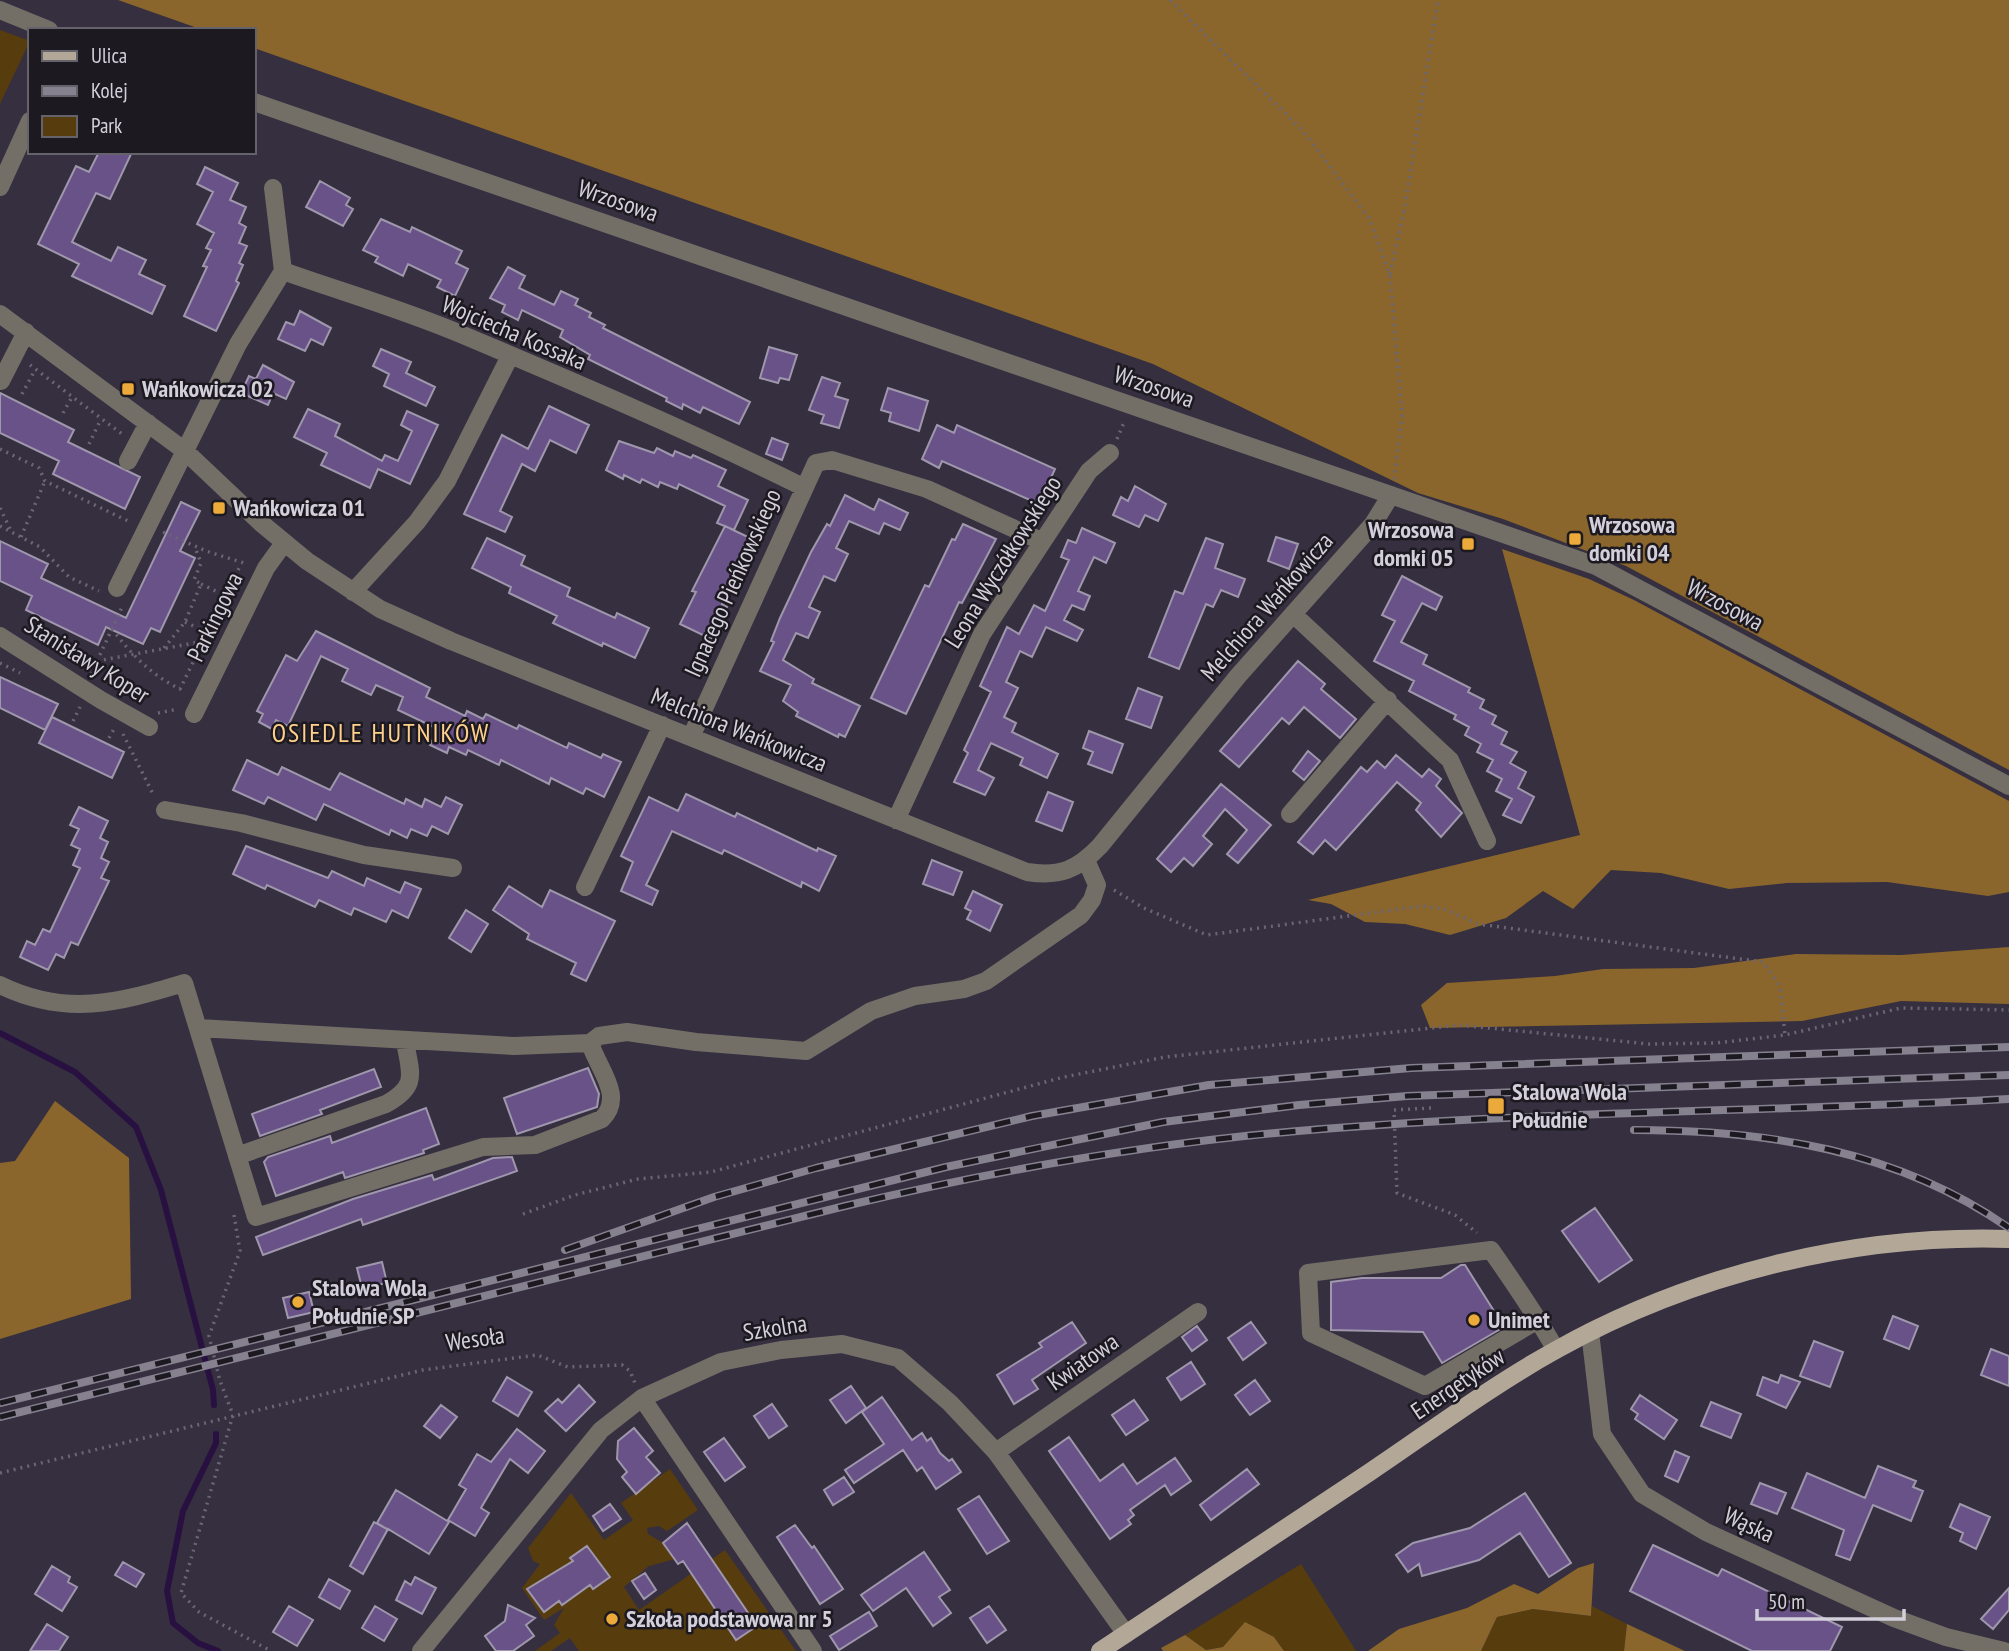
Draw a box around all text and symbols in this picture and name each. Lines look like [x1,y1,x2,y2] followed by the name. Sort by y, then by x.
[28,28,256,154] legend
[91,42,127,69] text: Ulica
[91,77,128,104] text: Kolej
[91,112,122,139] text: Park
[574,172,662,229] street label: Wrzosowa
[437,288,591,377] street label: Wojciecha Kossaka
[1110,358,1198,415] street label: Wrzosowa
[141,373,274,404] place label: Wańkowicza 02
[120,381,136,397] marker: Wańkowicza 02
[937,470,1068,654] street label: Leona Wyczółkowskiego
[677,484,788,682] street label: Ignacego Pieńkowskiego
[232,492,365,523] place label: Wańkowicza 01
[211,500,227,516] marker: Wańkowicza 01
[1588,509,1675,568] place label: Wrzosowa domki 04
[1367,514,1454,573] place label: Wrzosowa domki 05
[1194,526,1340,687] street label: Melchiora Wańkowicza
[1567,531,1583,547] marker: Wrzosowa domki 04
[1460,536,1476,552] marker: Wrzosowa domki 05
[180,567,249,667] street label: Parkingowa
[1681,571,1769,638] street label: Wrzosowa
[19,609,156,710] street label: Stanisławy Koper
[647,680,832,779] street label: Melchiora Wańkowicza
[272,716,490,749] district label: OSIEDLE HUTNIKÓW
[1512,1076,1627,1135] place label: Stalowa Wola Południe
[1486,1096,1506,1116] marker: Stalowa Wola Południe
[312,1272,427,1331] place label: Stalowa Wola Południe SP
[290,1294,306,1310] marker: Stalowa Wola Południe SP
[1488,1304,1550,1335] place label: Unimet
[741,1307,809,1348] street label: Szkolna
[1466,1312,1482,1328] marker: Unimet
[444,1319,506,1358] street label: Wesoła
[1041,1326,1124,1397] street label: Kwiatowa
[1405,1341,1511,1426] street label: Energetyków
[1719,1500,1779,1550] street label: Wąska
[1757,1578,1904,1622] scale bar
[1768,1588,1805,1615] text: 50 m
[626,1603,833,1634] place label: Szkoła podstawowa nr 5
[604,1611,620,1627] marker: Szkoła podstawowa nr 5

